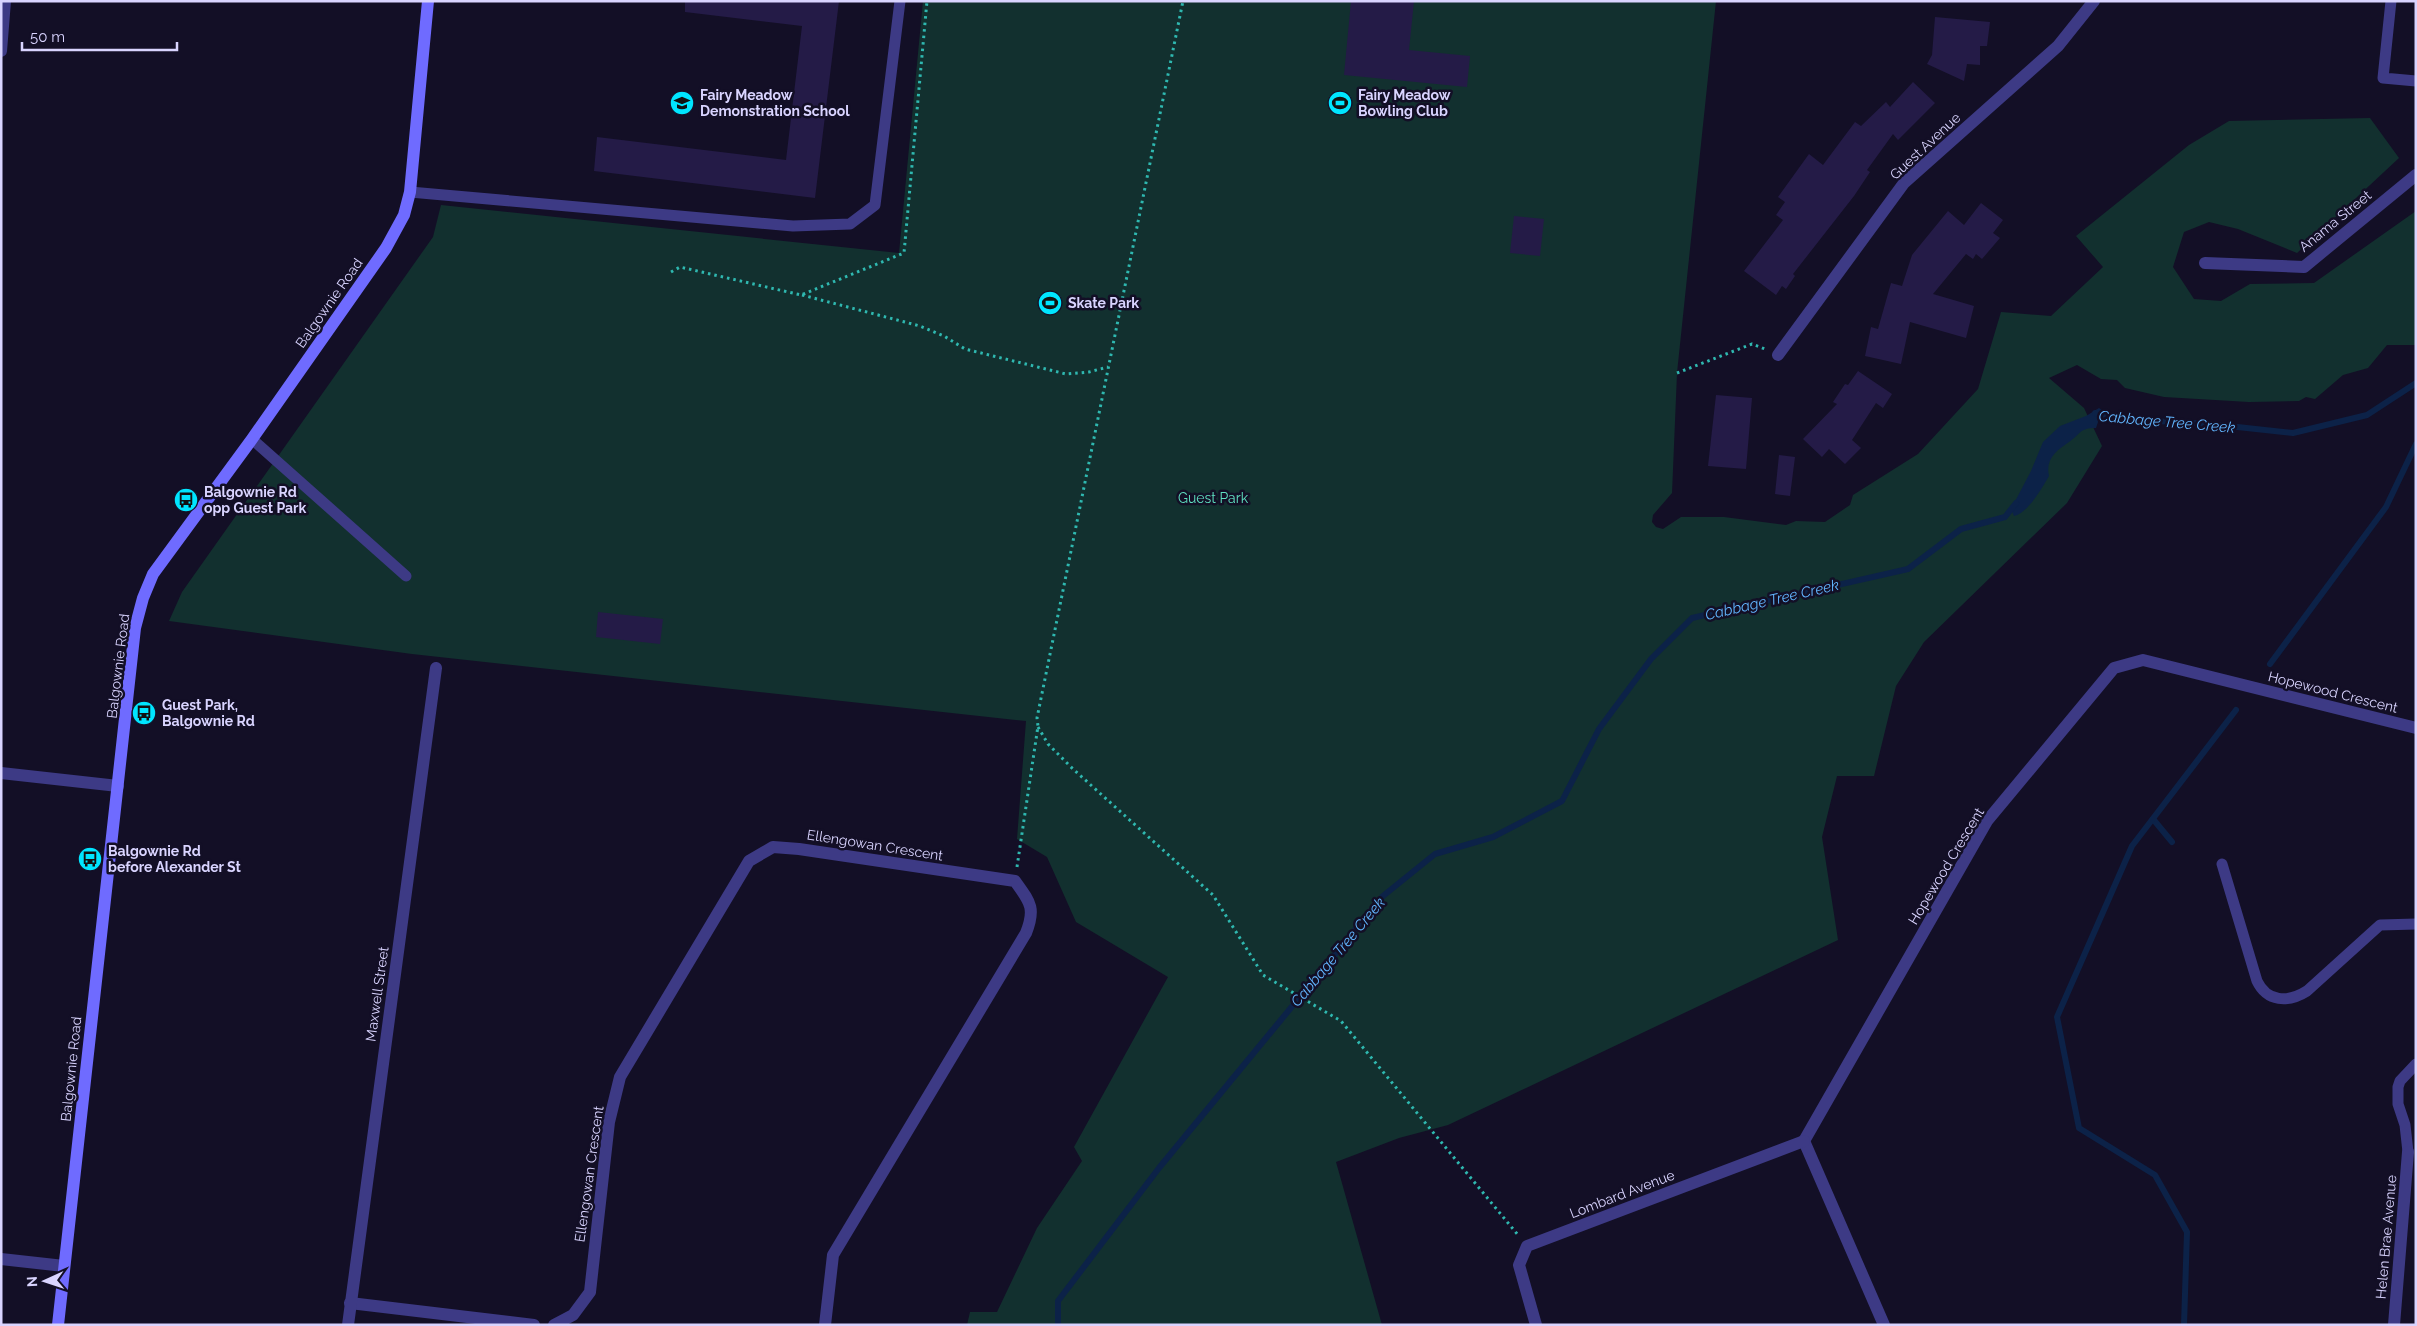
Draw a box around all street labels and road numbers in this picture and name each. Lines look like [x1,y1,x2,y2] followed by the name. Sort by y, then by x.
[1887,109,1963,183] street label: Guest Avenue
[2296,187,2375,255] street label: Anama Street
[292,255,366,351] street label: Balgownie Road
[104,613,132,719] street label: Balgownie Road
[2266,668,2400,716] street label: Hopewood Crescent
[1905,805,1987,927] street label: Hopewood Crescent
[806,826,945,864] street label: Ellengowan Crescent
[362,945,392,1043] street label: Maxwell Street
[58,1016,84,1122] street label: Balgownie Road
[571,1104,607,1243] street label: Ellengowan Crescent
[1567,1167,1677,1221] street label: Lombard Avenue
[2373,1174,2399,1300] street label: Helen Brae Avenue

